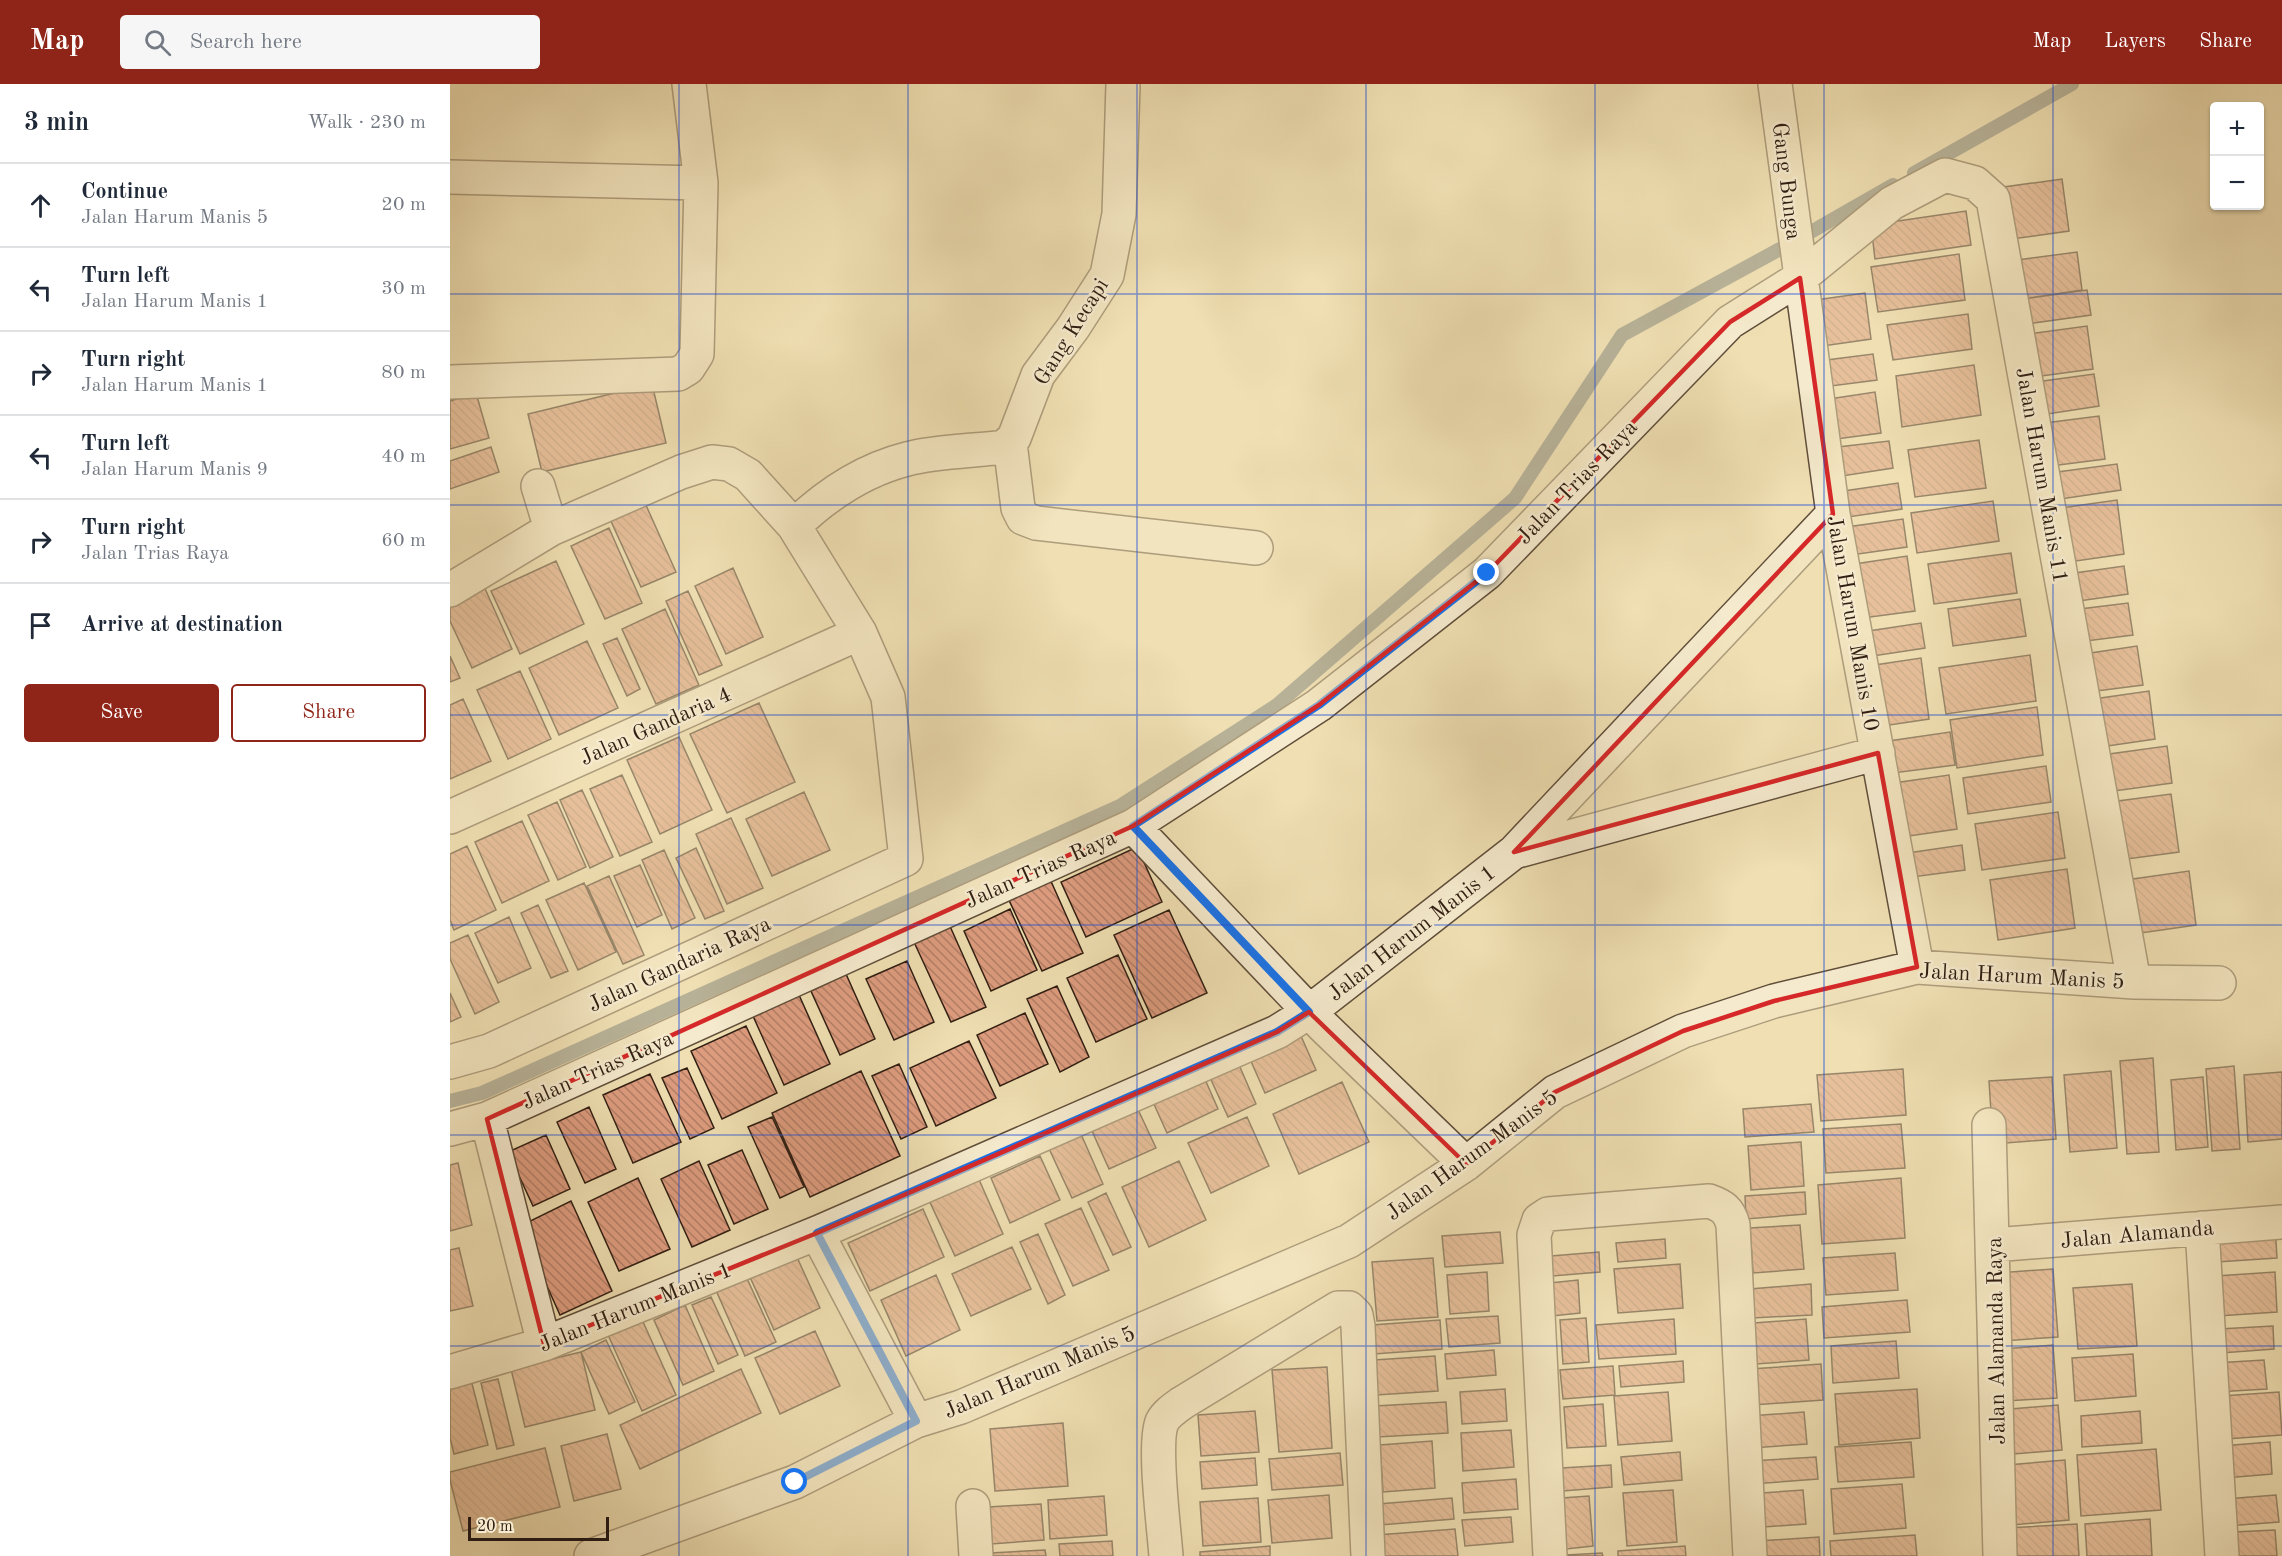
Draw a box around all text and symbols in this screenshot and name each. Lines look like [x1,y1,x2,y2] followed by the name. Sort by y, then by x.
[120,15,540,69] search box
[141,26,174,59] icon: search
[30,28,84,56] text: Map
[189,31,302,53] text: Search here
[2032,31,2071,52] text: Map
[2104,31,2166,52] text: Layers
[2199,31,2252,52] text: Share
[2210,102,2264,210] map controls
[2210,102,2264,156] button: +
[24,110,89,136] text: 3 min
[307,113,426,133] text: Walk · 230 m
[1768,121,1804,241] street label: Gang Bunga
[2210,156,2264,210] button: −
[81,181,168,203] text: Continue
[24,189,57,222] icon: ahead
[381,195,426,215] text: 20 m
[81,208,268,228] text: Jalan Harum Manis 5
[81,265,170,287] text: Turn left
[24,273,57,306] icon: left
[1030,275,1113,389] street label: Gang Kecapi
[381,279,426,299] text: 30 m
[81,292,268,312] text: Jalan Harum Manis 1
[81,349,185,371] text: Turn right
[24,357,57,390] icon: right
[381,363,426,383] text: 80 m
[2011,366,2071,585] street label: Jalan Harum Manis 11
[81,376,268,396] text: Jalan Harum Manis 1
[1513,416,1642,549] street label: Jalan Trias Raya
[81,433,170,455] text: Turn left
[24,441,57,474] icon: left
[381,447,426,467] text: 40 m
[81,460,268,480] text: Jalan Harum Manis 9
[1822,514,1882,733] street label: Jalan Harum Manis 10
[81,517,185,539] text: Turn right
[24,525,57,558] icon: right
[381,531,426,551] text: 60 m
[81,544,229,564] text: Jalan Trias Raya
[1473,559,1499,585] route end
[24,609,57,642] icon: arrive
[81,614,283,636] text: Arrive at destination
[24,684,219,742] button: Save
[231,684,426,742] button: Share
[577,684,735,770] street label: Jalan Gandaria 4
[962,827,1120,913] street label: Jalan Trias Raya
[1324,862,1500,1006] street label: Jalan Harum Manis 1
[585,913,775,1017] street label: Jalan Gandaria Raya
[1919,961,2125,993] street label: Jalan Harum Manis 5
[519,1028,677,1114] street label: Jalan Trias Raya
[1382,1086,1562,1225] street label: Jalan Harum Manis 5
[2060,1217,2215,1253] street label: Jalan Alamanda
[1984,1237,2010,1445] street label: Jalan Alamanda Raya
[536,1259,735,1357] street label: Jalan Harum Manis 1
[941,1323,1139,1423] street label: Jalan Harum Manis 5
[781,1468,807,1494] route start
[468,1514,609,1542] scale bar
[477,1519,513,1535] text: 20 m

